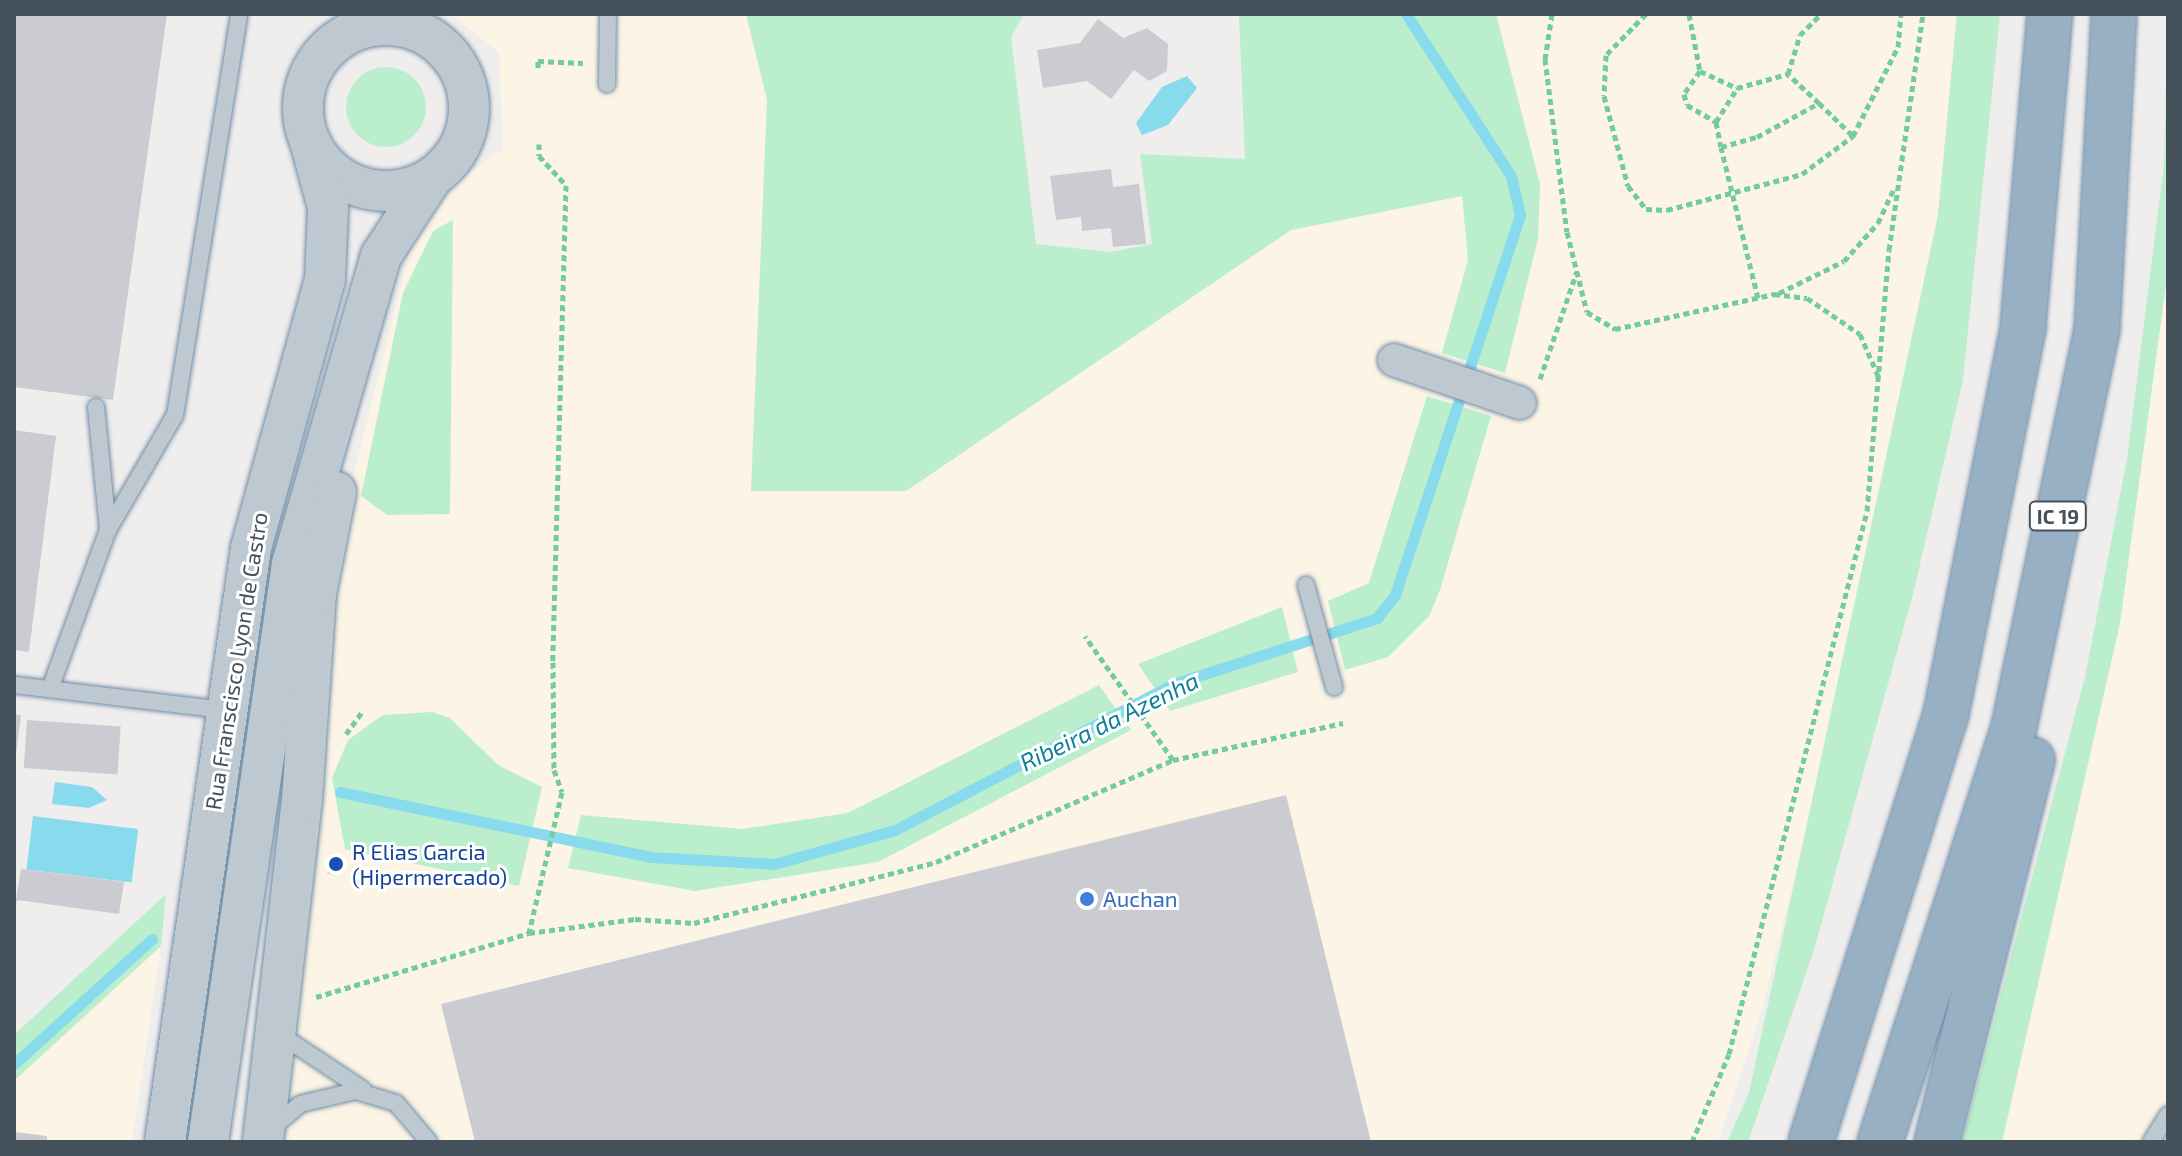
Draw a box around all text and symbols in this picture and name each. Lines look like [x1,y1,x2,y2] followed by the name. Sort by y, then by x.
[2028,500,2088,532] road number: IC 19
[199,510,273,812] street label: Rua Franscisco Lyon de Castro
[1015,665,1203,777] water label: Ribeira da Azenha
[352,838,507,890] place label: R Elias Garcia (Hipermercado)
[327,855,345,873] marker: R Elias Garcia (Hipermercado)
[1103,886,1178,912] place label: Auchan
[1078,890,1096,908] marker: Auchan

